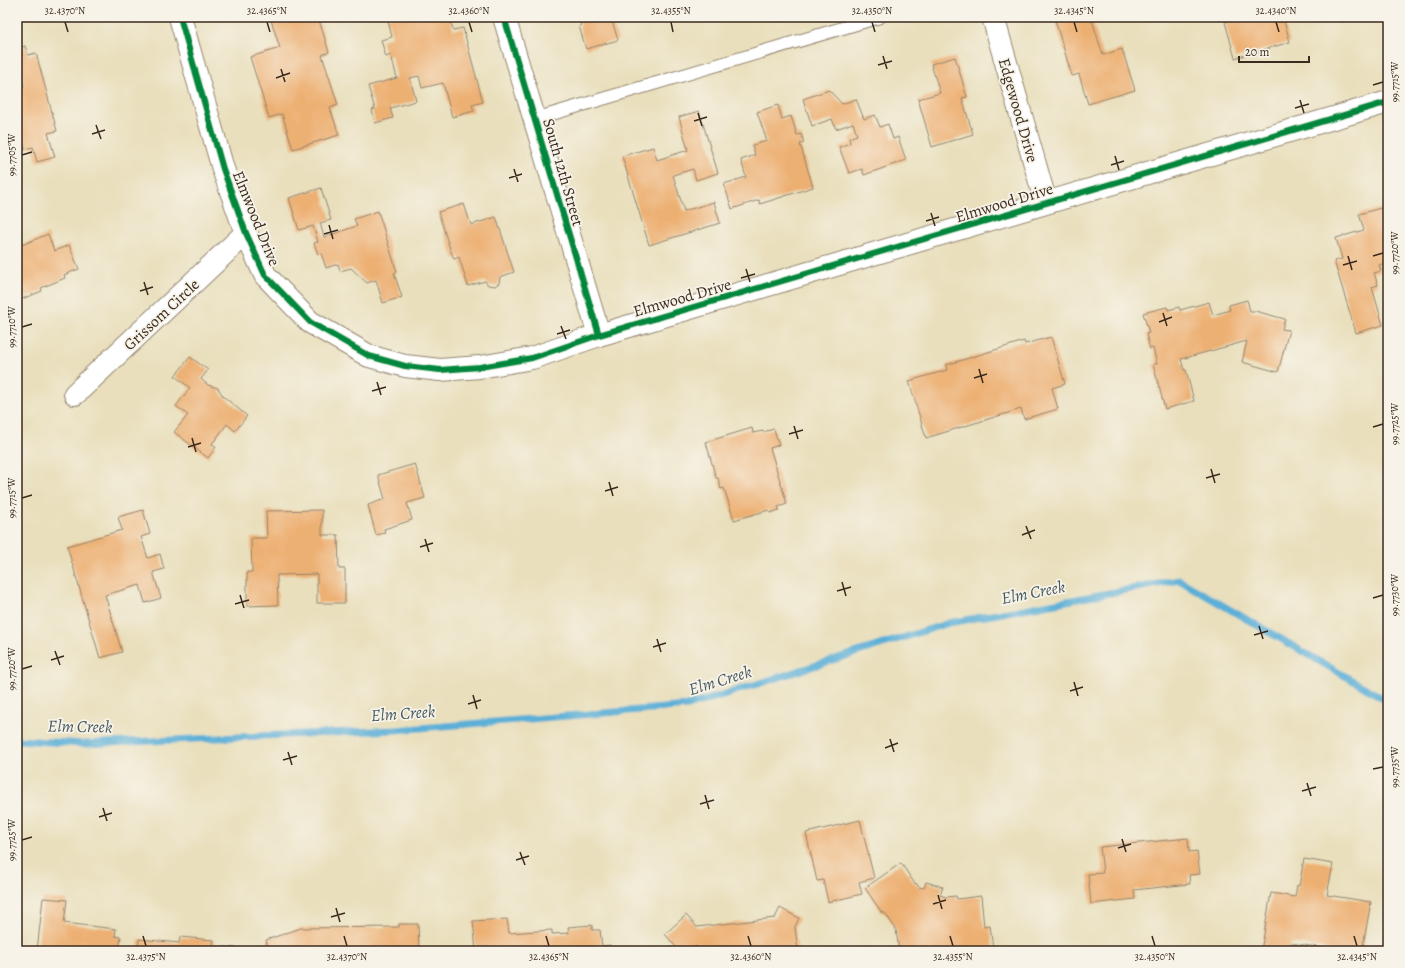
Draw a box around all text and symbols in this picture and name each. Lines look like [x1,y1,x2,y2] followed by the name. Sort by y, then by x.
[45,4,85,17] text: 32.4370°N
[247,4,287,17] text: 32.4365°N
[449,4,489,17] text: 32.4360°N
[651,4,691,17] text: 32.4355°N
[852,4,892,17] text: 32.4350°N
[1054,4,1094,17] text: 32.4345°N
[1256,4,1296,17] text: 32.4340°N
[1239,38,1309,64] scale bar
[1245,44,1269,60] text: 20 m
[993,56,1043,165] street label: Edgewood Drive
[1388,61,1401,102] text: 99.7715°W
[537,116,589,229] street label: South 12th Street
[5,133,18,176] text: 99.7705°W
[227,167,285,269] street label: Elmwood Drive
[953,178,1056,228] street label: Elmwood Drive
[1388,231,1401,274] text: 99.7720°W
[631,273,734,322] street label: Elmwood Drive
[119,274,204,356] street label: Grissom Circle
[5,306,18,348] text: 99.7710°W
[1388,402,1401,445] text: 99.7725°W
[5,477,18,518] text: 99.7715°W
[1388,573,1401,616] text: 99.7730°W
[999,575,1067,610] water label: Elm Creek
[5,647,18,690] text: 99.7720°W
[686,660,755,701] water label: Elm Creek
[370,700,437,727] water label: Elm Creek
[47,714,113,739] water label: Elm Creek
[1388,746,1401,788] text: 99.7735°W
[5,818,18,861] text: 99.7725°W
[126,950,166,963] text: 32.4375°N
[327,950,367,963] text: 32.4370°N
[529,950,569,963] text: 32.4365°N
[731,950,771,963] text: 32.4360°N
[933,950,973,963] text: 32.4355°N
[1135,950,1175,963] text: 32.4350°N
[1337,950,1377,963] text: 32.4345°N

